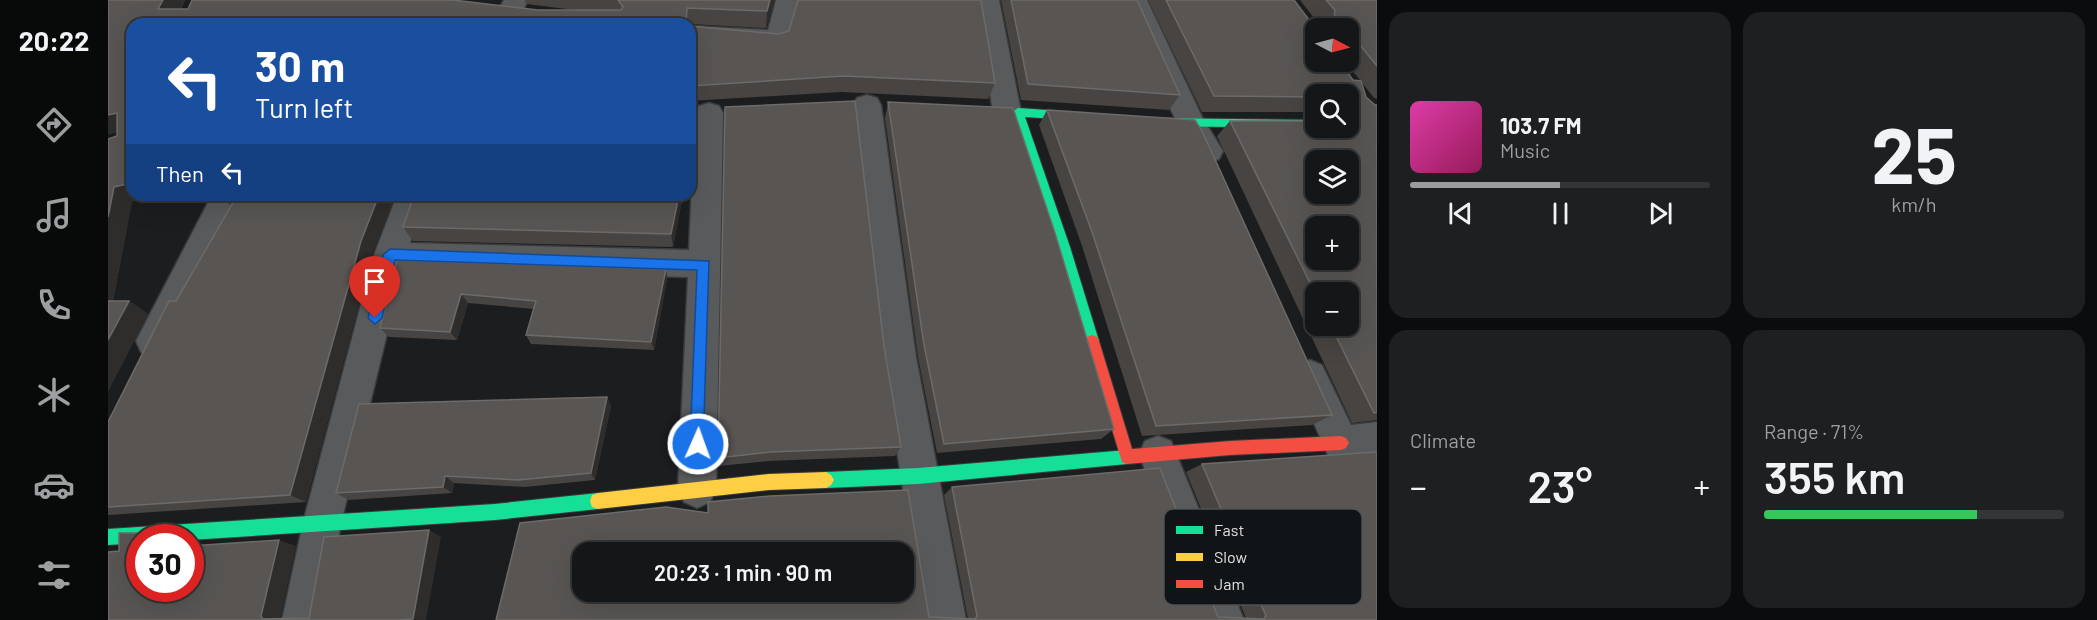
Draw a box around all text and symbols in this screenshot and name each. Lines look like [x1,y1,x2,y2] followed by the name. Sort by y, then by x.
[1305,18,1359,72] north arrow
[1305,18,1359,336] map controls
[19,24,89,56] text: 20:22
[255,40,345,90] text: 30 m
[156,42,234,120] icon: left
[1305,84,1359,138] button: search
[255,91,353,123] text: Turn left
[33,104,75,146] icon: directions
[1871,106,1957,200] text: 25
[1500,112,1582,138] text: 103.7 FM
[1500,138,1550,162] text: Music
[1305,150,1359,204] button: layers
[216,156,249,189] icon: left
[156,160,204,186] text: Then
[1891,192,1937,216] text: km/h
[33,194,75,236] icon: music
[1444,197,1477,230] icon: previous
[1544,197,1577,230] icon: pause
[1644,197,1677,230] icon: next
[1305,216,1359,270] button: +
[349,256,400,318] pin
[358,265,391,298] icon: arrive
[1305,282,1359,336] button: −
[33,284,75,326] icon: phone
[33,374,75,416] icon: climate
[666,412,730,476] position arrow
[1764,419,1864,443] text: Range · 71%
[1410,428,1476,452] text: Climate
[1764,449,1905,503] text: 355 km
[1527,458,1593,512] text: 23°
[33,464,75,506] icon: car
[1410,466,1427,506] text: −
[1694,466,1710,506] text: +
[1164,509,1362,605] legend
[1214,520,1244,539] text: Fast
[126,524,204,602] speed limit sign: 30
[1214,547,1247,566] text: Slow
[33,554,75,596] icon: filters
[654,559,832,585] text: 20:23 · 1 min · 90 m
[1214,574,1245,593] text: Jam

